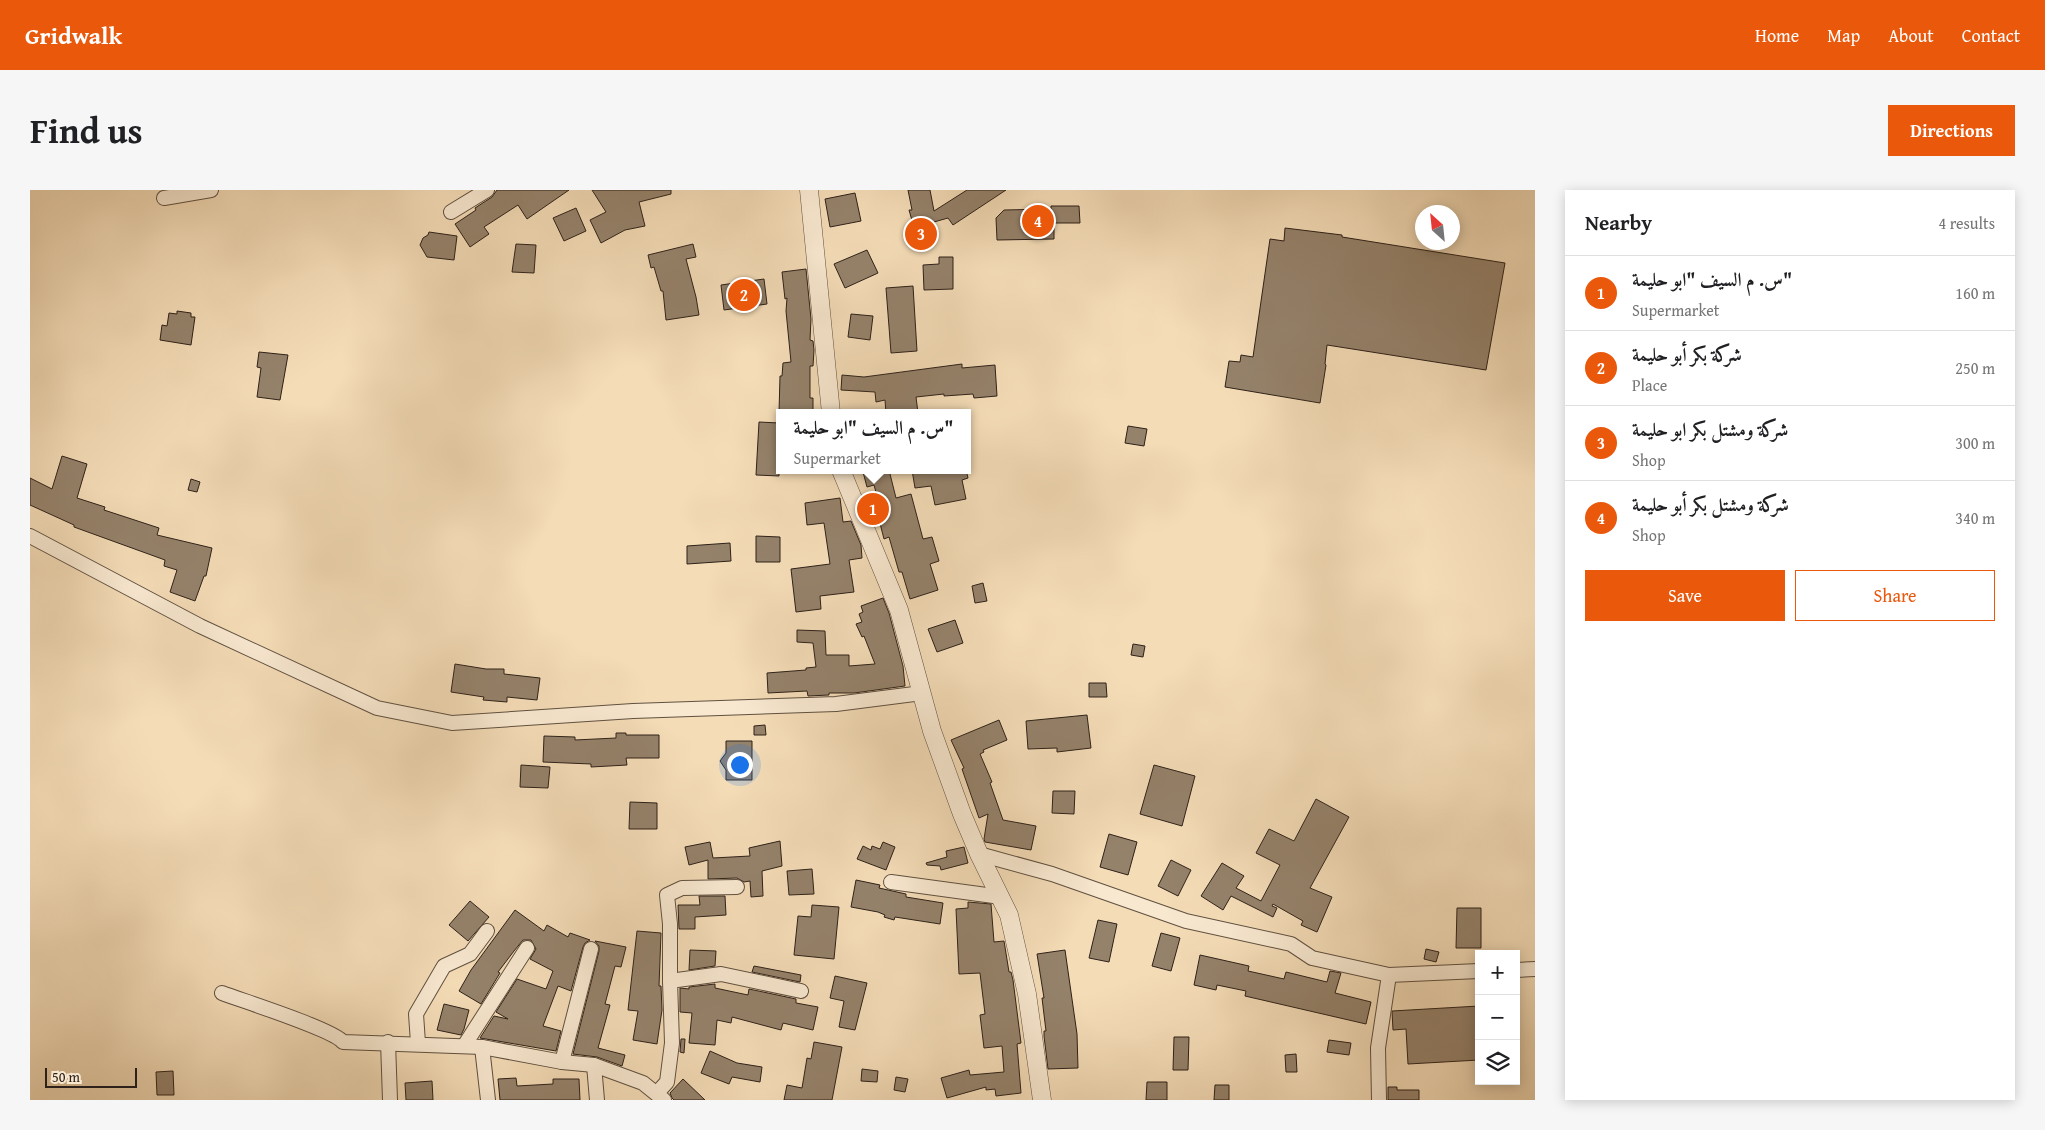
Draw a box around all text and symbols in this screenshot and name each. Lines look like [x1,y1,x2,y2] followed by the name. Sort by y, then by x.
[25,18,122,53] text: Gridwalk
[1755,22,1799,49] text: Home
[1827,22,1860,49] text: Map
[1888,22,1934,49] text: About
[1962,22,2020,49] text: Contact
[30,105,143,156] text: Find us
[1888,105,2015,156] button: Directions
[1022,202,1054,240] pin: 4
[1415,205,1460,250] north arrow
[1585,207,1652,238] text: Nearby
[1938,211,1995,235] text: 4 results
[905,215,937,253] pin: 3
[1632,265,1792,293] text: س. م السيف "ابو حليمة"
[728,276,760,314] pin: 2
[1597,281,1605,305] text: 1
[1955,281,1995,305] text: 160 m
[1632,298,1719,322] text: Supermarket
[1632,340,1742,368] text: شركة بكر أبو حليمة
[1597,356,1605,380] text: 2
[1955,356,1995,380] text: 250 m
[1632,373,1667,397] text: Place
[776,409,971,474] popup
[793,413,954,441] text: س. م السيف "ابو حليمة"
[1632,415,1788,443] text: شركة ومشتل بكر ابو حليمة
[1597,431,1605,455] text: 3
[1955,431,1995,455] text: 300 m
[793,446,881,470] text: Supermarket
[1632,448,1666,472] text: Shop
[857,490,889,528] pin: 1
[1632,490,1789,518] text: شركة ومشتل بكر أبو حليمة
[1597,506,1605,530] text: 4
[1955,506,1995,530] text: 340 m
[1632,523,1666,547] text: Shop
[1585,570,1785,621] button: Save
[1795,570,1995,621] button: Share
[727,752,753,778] your location
[1475,950,1520,1085] map controls
[1475,950,1520,995] button: +
[1475,995,1520,1040] button: −
[1475,1040,1520,1085] button: layers
[45,1065,138,1088] scale bar
[52,1067,80,1087] text: 50 m

